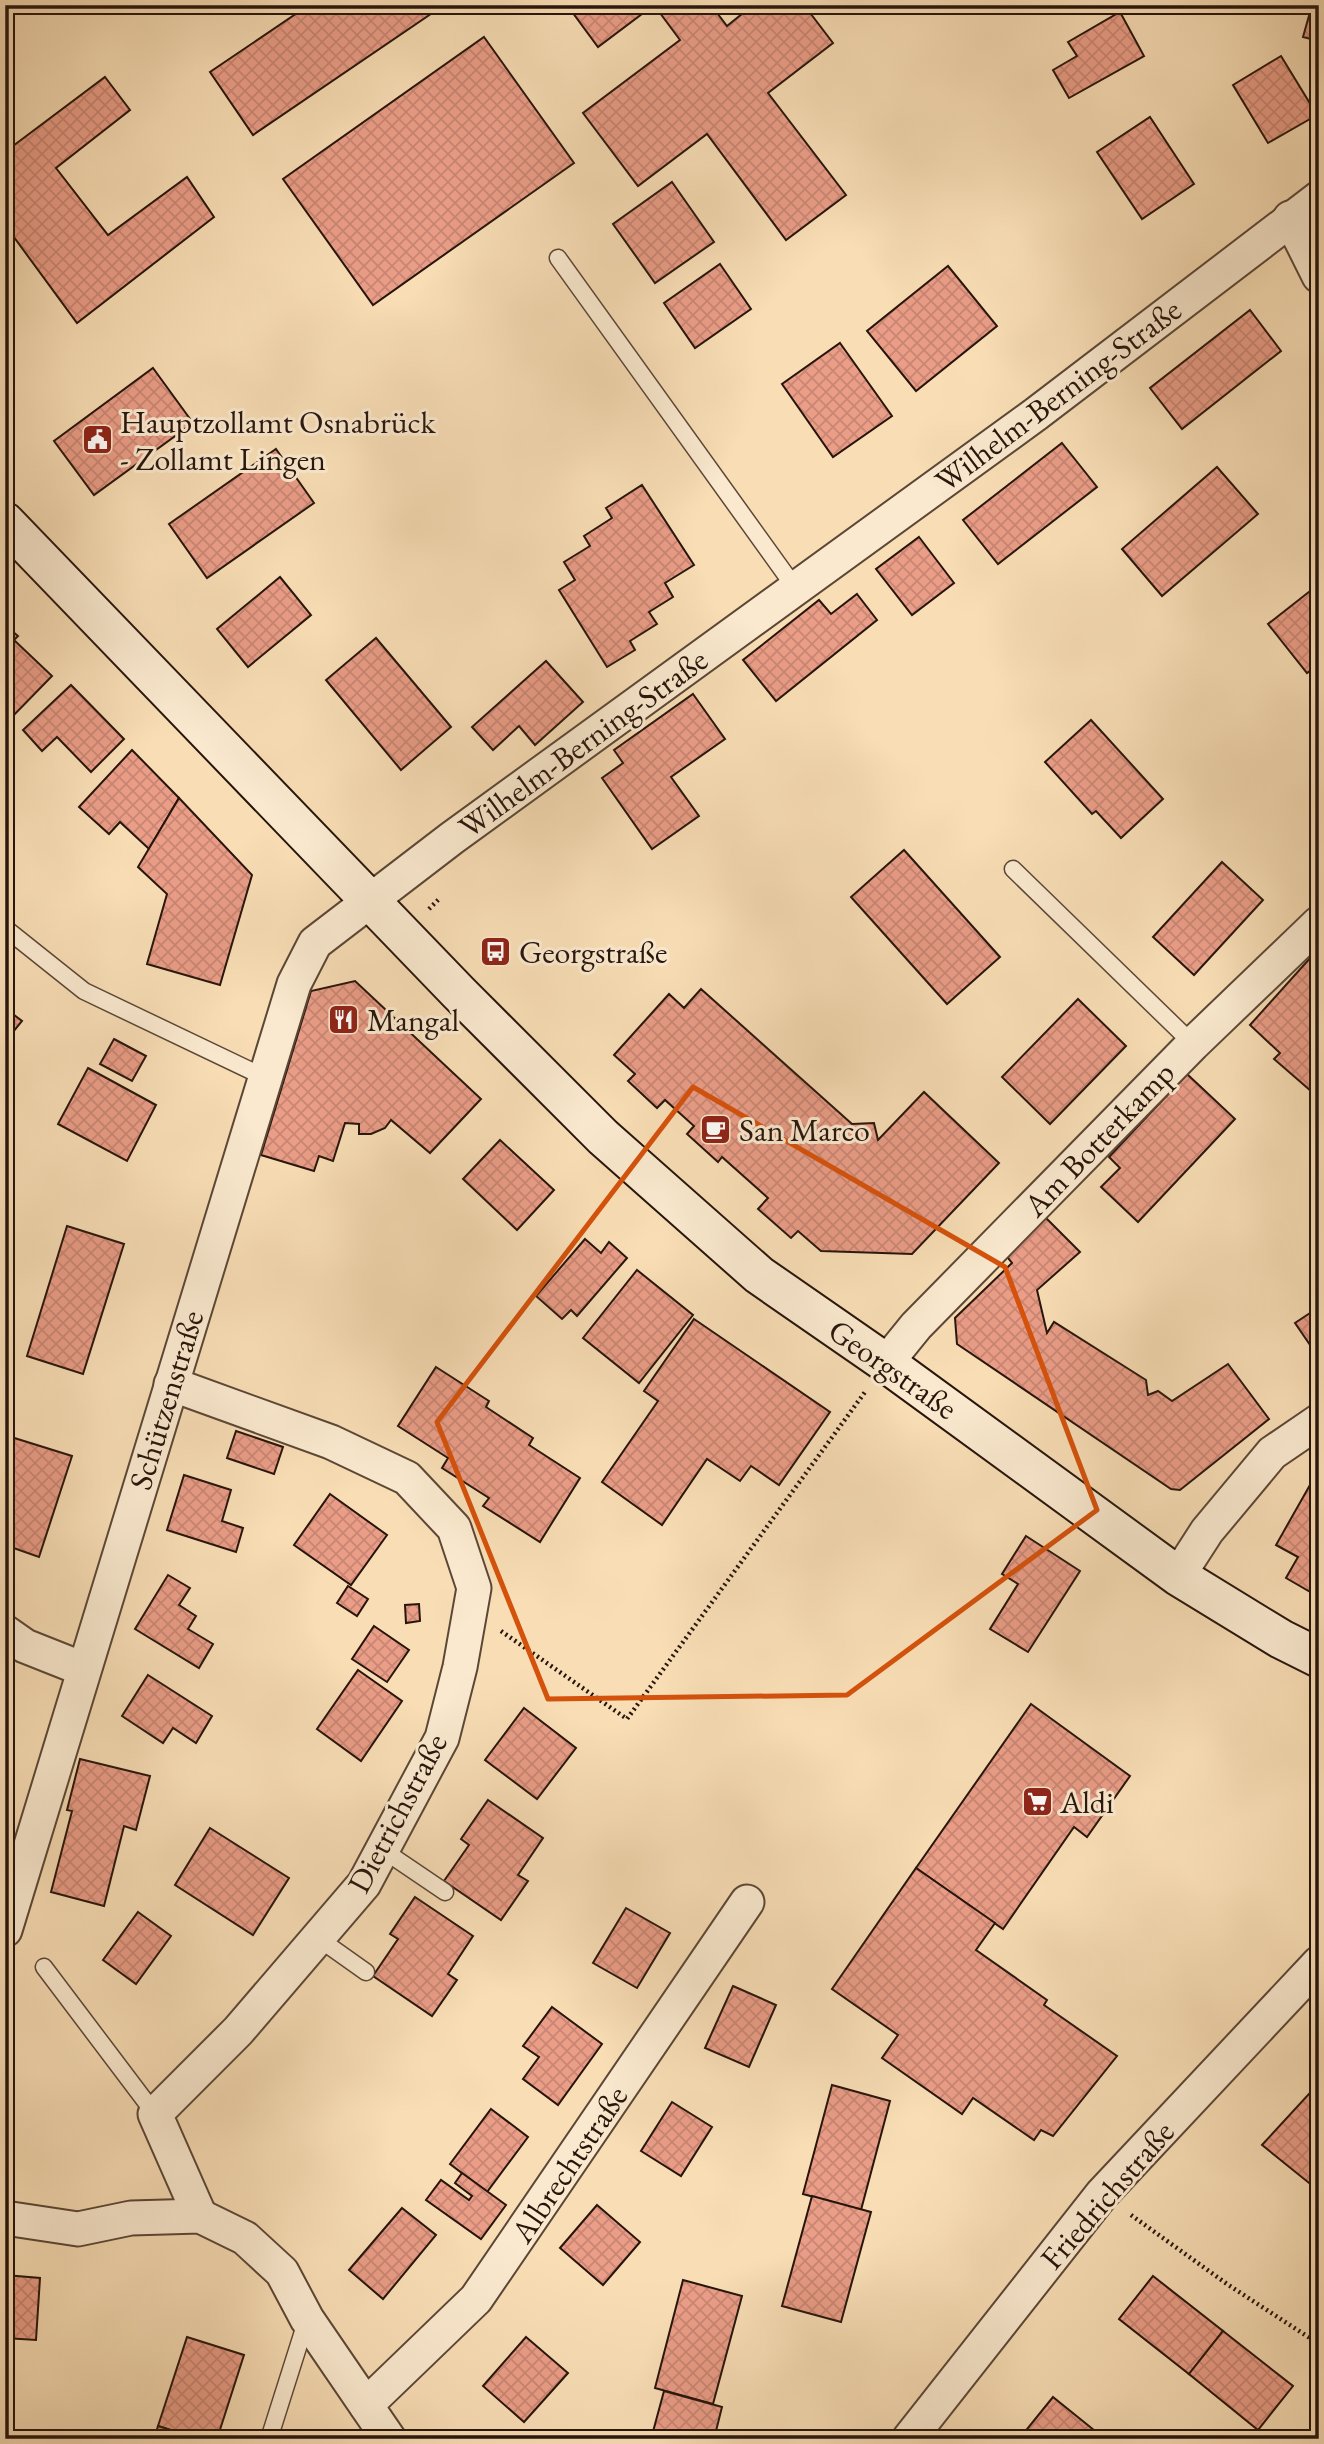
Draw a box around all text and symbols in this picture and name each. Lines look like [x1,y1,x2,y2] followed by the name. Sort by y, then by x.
[926,289,1190,501] street label: Wilhelm-Berning-Straße
[120,401,437,480] place label: Hauptzollamt Osnabrück - Zollamt Lingen
[80,423,114,457] public building icon: Hauptzollamt Osnabrück - Zollamt Lingen
[450,638,716,848] street label: Wilhelm-Berning-Straße
[519,931,667,973] place label: Georgstraße
[479,935,513,969] bus stop icon: Georgstraße
[367,999,460,1041] place label: Mangal
[327,1003,361,1037] restaurant icon: Mangal
[1014,1052,1184,1226] street label: Am Botterkamp
[739,1109,870,1151] place label: San Marco
[699,1113,733,1147] cafe icon: San Marco
[119,1305,213,1495] street label: Schützenstraße
[820,1309,966,1429] street label: Georgstraße
[337,1726,457,1900] street label: Dietrichstraße
[1059,1781,1114,1823] place label: Aldi
[1020,1785,1054,1819] supermarket icon: Aldi
[500,2077,637,2252] street label: Albrechtstraße
[1031,2112,1183,2278] street label: Friedrichstraße

